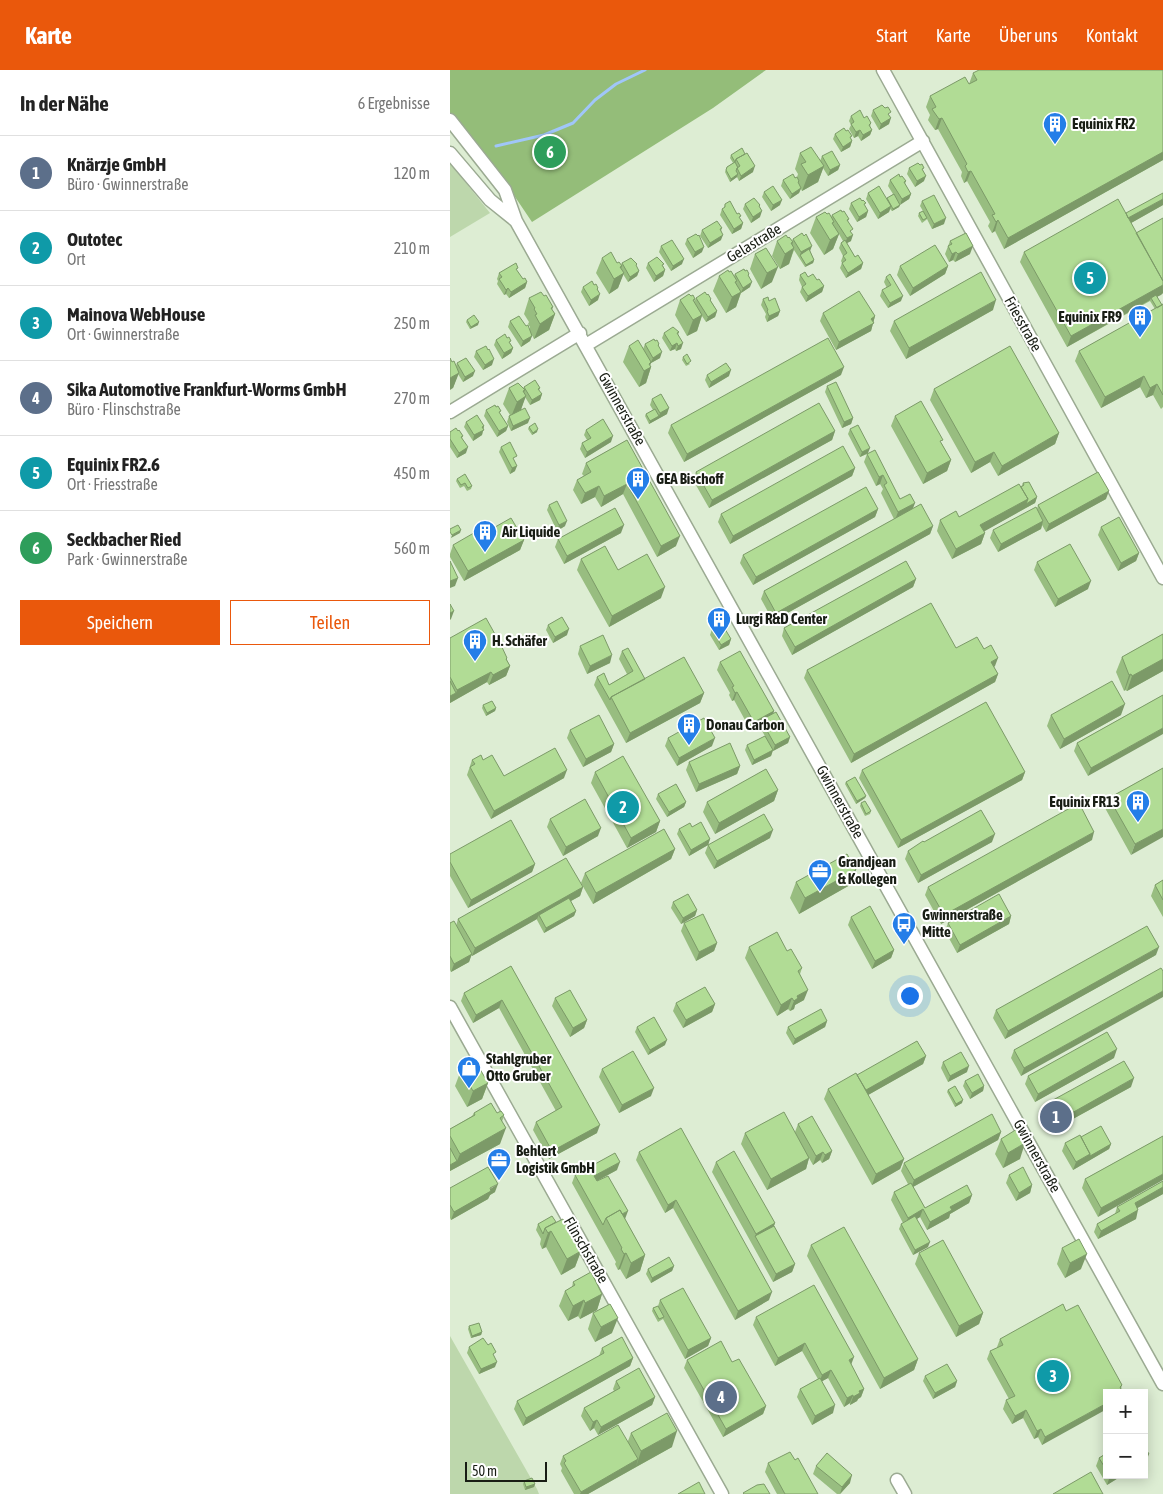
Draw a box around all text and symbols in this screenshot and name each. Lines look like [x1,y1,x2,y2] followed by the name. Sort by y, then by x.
[25,22,72,49] text: Karte
[876,25,908,46] text: Start
[936,25,971,46] text: Karte
[999,25,1058,46] text: Über uns
[1086,25,1138,46] text: Kontakt
[20,91,109,115] text: In der Nähe
[358,94,430,112] text: 6 Ergebnisse
[1042,111,1068,145] building icon: Equinix FR2
[1072,115,1136,132] place label: Equinix FR2
[534,133,566,171] pin: 6
[67,153,166,175] text: Knärzje GmbH
[32,164,40,182] text: 1
[394,164,430,182] text: 120 m
[67,175,188,193] text: Büro · Gwinnerstraße
[724,220,784,265] street label: Gelastraße
[67,228,122,250] text: Outotec
[32,239,40,257] text: 2
[394,239,430,257] text: 210 m
[67,250,86,268] text: Ort
[1074,259,1106,297] pin: 5
[1001,293,1046,354] street label: Friesstraße
[67,303,205,325] text: Mainova WebHouse
[1127,304,1153,338] building icon: Equinix FR9
[1058,308,1122,325] place label: Equinix FR9
[32,314,40,332] text: 3
[394,314,430,332] text: 250 m
[67,325,179,343] text: Ort · Gwinnerstraße
[595,369,650,448] street label: Gwinnerstraße
[67,378,347,400] text: Sika Automotive Frankfurt-Worms GmbH
[32,389,40,407] text: 4
[394,389,430,407] text: 270 m
[67,400,181,418] text: Büro · Flinschstraße
[67,453,160,475] text: Equinix FR2.6
[32,464,40,482] text: 5
[394,464,430,482] text: 450 m
[625,466,651,500] building icon: GEA Bischoff
[656,470,724,487] place label: GEA Bischoff
[67,475,158,493] text: Ort · Friesstraße
[472,519,498,553] building icon: Air Liquide
[501,523,560,540] place label: Air Liquide
[67,528,181,550] text: Seckbacher Ried
[32,539,40,557] text: 6
[394,539,430,557] text: 560 m
[67,550,188,568] text: Park · Gwinnerstraße
[20,600,220,645] button: Speichern
[230,600,430,645] button: Teilen
[706,606,732,640] building icon: Lurgi R&D Center
[736,610,828,627] place label: Lurgi R&D Center
[462,628,488,662] building icon: H. Schäfer
[492,632,547,649] place label: H. Schäfer
[676,712,702,746] building icon: Donau Carbon
[706,716,785,733] place label: Donau Carbon
[813,762,868,841] street label: Gwinnerstraße
[607,788,639,826] pin: 2
[1125,789,1151,823] building icon: Equinix FR13
[1049,793,1120,810] place label: Equinix FR13
[838,853,897,887] place label: Grandjean & Kollegen
[807,858,833,892] office icon: Grandjean & Kollegen
[922,906,1003,940] place label: Gwinnerstraße Mitte
[891,911,917,945] bus stop icon: Gwinnerstraße Mitte
[897,983,923,1009] your location
[486,1050,552,1084] place label: Stahlgruber Otto Gruber
[456,1055,482,1089] shop icon: Stahlgruber Otto Gruber
[1040,1098,1072,1136] pin: 1
[1010,1116,1065,1195] street label: Gwinnerstraße
[516,1142,595,1176] place label: Behlert Logistik GmbH
[486,1147,512,1181] office icon: Behlert Logistik GmbH
[561,1214,612,1286] street label: Flinschstraße
[1037,1357,1069,1395] pin: 3
[705,1378,737,1416] pin: 4
[1103,1389,1148,1479] map controls
[1103,1389,1148,1434] button: +
[1103,1434,1148,1479] button: −
[465,1459,548,1482] scale bar
[472,1463,497,1479] text: 50 m

